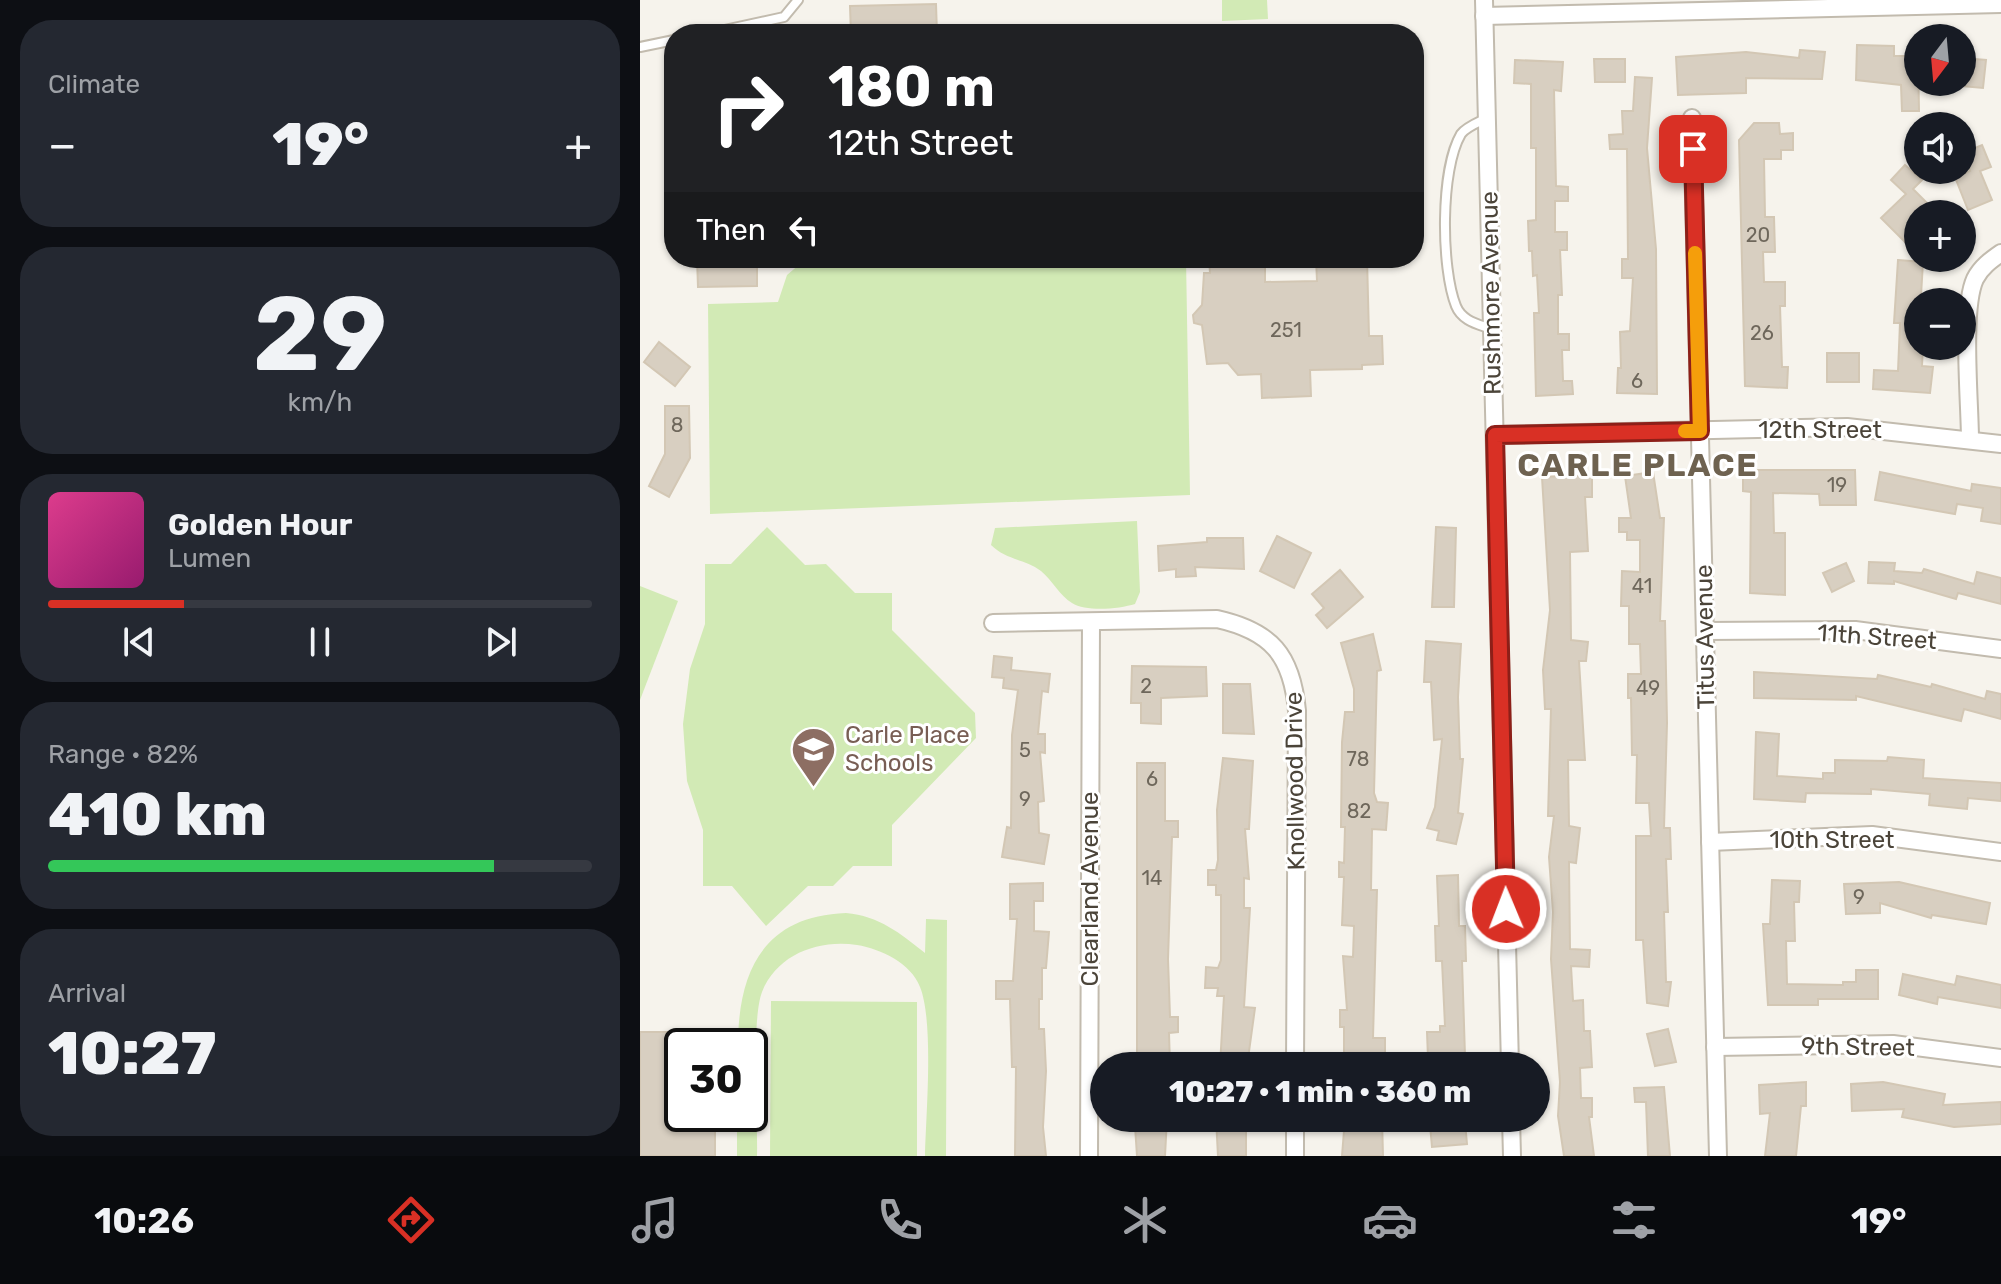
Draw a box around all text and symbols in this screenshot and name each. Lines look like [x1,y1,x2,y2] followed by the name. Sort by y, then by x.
[1904,24,1976,96] north arrow
[1904,24,1976,360] map controls
[828,54,995,120] text: 180 m
[696,56,800,160] icon: right
[48,69,140,100] text: Climate
[272,109,369,180] text: 19°
[1904,112,1976,184] button: sound
[1659,115,1727,183] pin
[48,119,77,171] text: −
[565,119,592,171] text: +
[828,121,1013,164] text: 12th Street
[1671,127,1715,171] icon: arrive
[1475,191,1507,395] street label: Rushmore Avenue
[1904,200,1976,272] button: +
[782,208,826,252] icon: left
[696,212,766,248] text: Then
[1746,223,1770,247] house number: 20
[253,273,387,396] text: 29
[1904,288,1976,360] button: −
[1270,318,1302,342] house number: 251
[1750,321,1774,345] house number: 26
[1631,369,1643,393] house number: 6
[288,387,352,418] text: km/h
[671,413,683,437] house number: 8
[1758,416,1882,444] street label: 12th Street
[1517,446,1759,484] district label: CARLE PLACE
[1827,473,1847,497] house number: 19
[168,507,352,543] text: Golden Hour
[168,543,251,574] text: Lumen
[1690,564,1720,710] street label: Titus Avenue
[1632,574,1652,598] house number: 41
[1816,619,1938,655] street label: 11th Street
[117,620,161,664] icon: previous
[298,620,342,664] icon: pause
[479,620,523,664] icon: next
[1140,674,1152,698] house number: 2
[1636,676,1660,700] house number: 49
[1279,691,1311,871] street label: Knollwood Drive
[845,721,970,777] place label: Carle Place Schools
[790,725,838,788] school or university icon: Carle Place Schools
[1019,738,1031,762] house number: 5
[48,739,198,770] text: Range · 82%
[1347,747,1369,771] house number: 78
[1146,767,1158,791] house number: 6
[48,779,267,850] text: 410 km
[1019,787,1031,811] house number: 9
[1076,792,1104,986] street label: Clearland Avenue
[1347,799,1371,823] house number: 82
[1770,826,1894,854] street label: 10th Street
[1142,866,1162,890] house number: 14
[1464,867,1548,951] position arrow
[1853,885,1865,909] house number: 9
[48,978,126,1009] text: Arrival
[48,1018,217,1089] text: 10:27
[664,1028,768,1132] speed limit sign: 30
[1801,1032,1915,1062] street label: 9th Street
[1169,1074,1471,1110] text: 10:27 · 1 min · 360 m
[383,1192,439,1248] icon: directions
[627,1192,683,1248] icon: music
[872,1192,928,1248] icon: phone
[1117,1192,1173,1248] icon: climate
[1362,1192,1418,1248] icon: car
[1606,1192,1662,1248] icon: filters
[94,1199,194,1242] text: 10:26
[1851,1199,1907,1242] text: 19°

